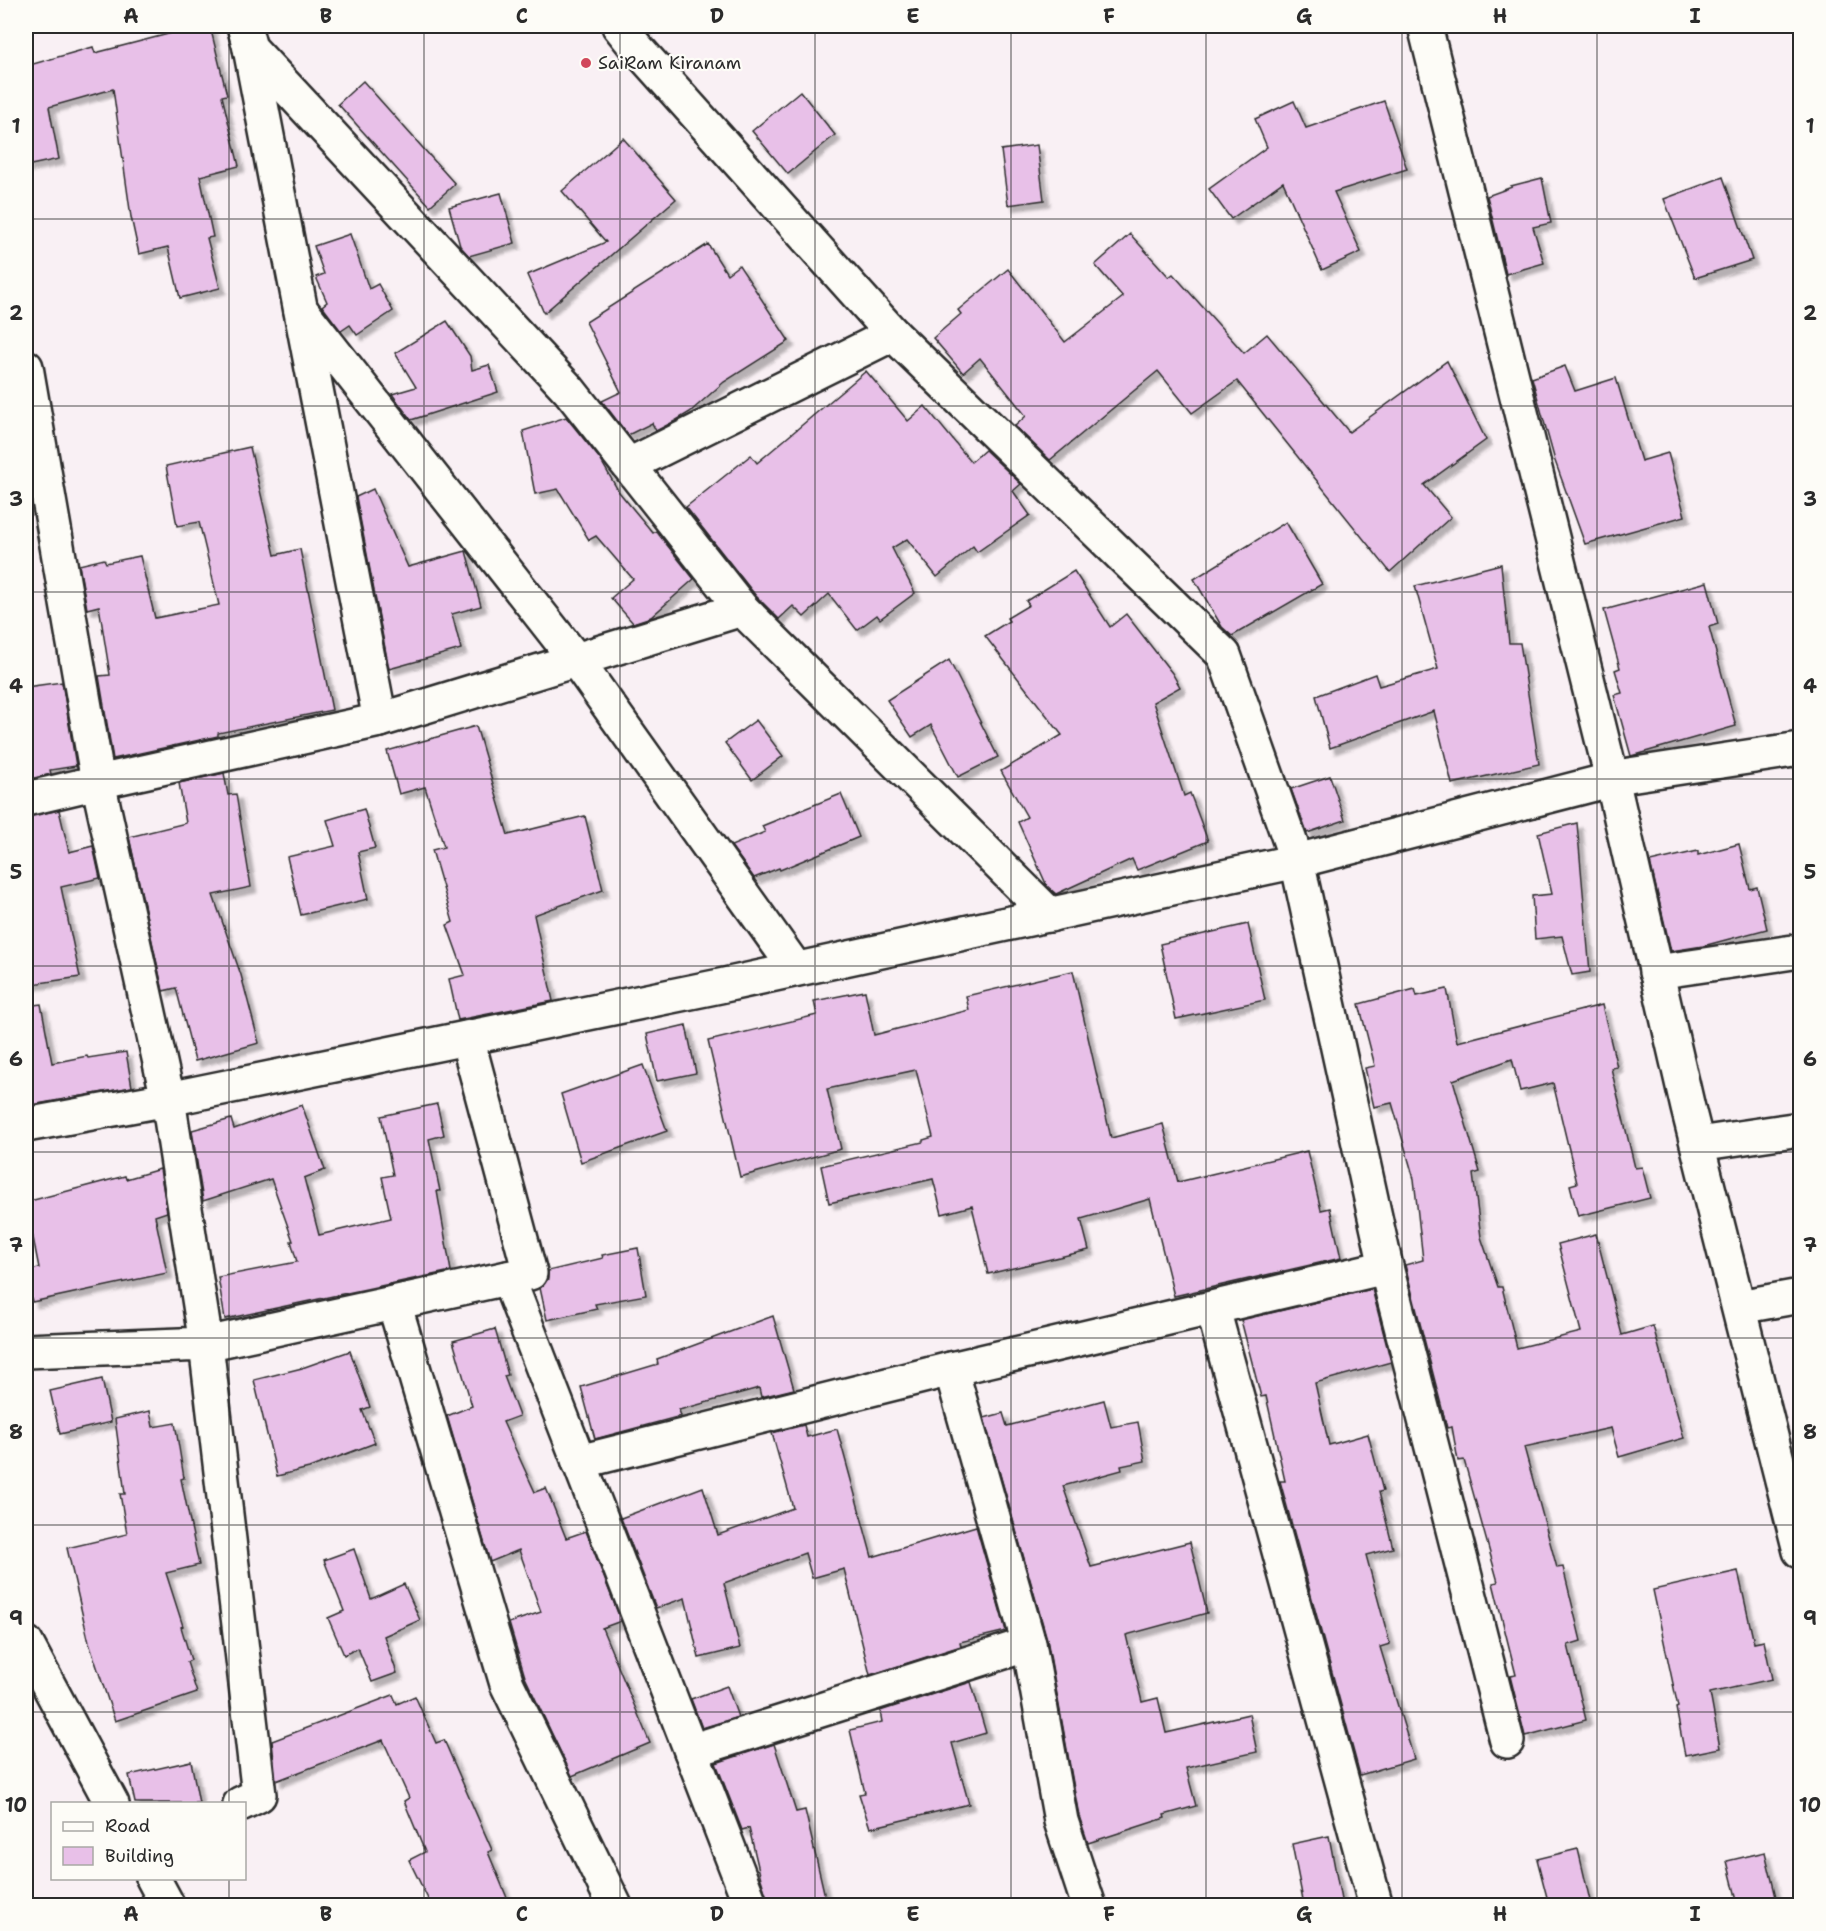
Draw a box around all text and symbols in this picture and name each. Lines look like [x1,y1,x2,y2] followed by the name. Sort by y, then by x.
[123,3,139,29] text: A
[320,3,332,29] text: B
[516,3,528,29] text: C
[710,3,724,29] text: D
[906,3,920,29] text: E
[1103,3,1115,29] text: F
[1296,3,1312,29] text: G
[1493,3,1507,29] text: H
[1689,3,1701,29] text: I
[598,51,741,75] place label: SaiRam Kiranam
[579,56,593,70] marker: SaiRam Kiranam
[11,113,21,139] text: 1
[1805,113,1815,139] text: 1
[9,300,23,326] text: 2
[1803,300,1817,326] text: 2
[9,486,23,512] text: 3
[1803,486,1817,512] text: 3
[9,673,23,699] text: 4
[1803,673,1817,699] text: 4
[10,859,22,885] text: 5
[1804,859,1816,885] text: 5
[9,1046,23,1072] text: 6
[1803,1046,1817,1072] text: 6
[9,1232,23,1258] text: 7
[1803,1232,1817,1258] text: 7
[9,1419,23,1445] text: 8
[1803,1419,1817,1445] text: 8
[9,1605,23,1631] text: 9
[1803,1605,1817,1631] text: 9
[5,1792,27,1818] text: 10
[1799,1792,1821,1818] text: 10
[51,1802,246,1880] legend
[105,1814,150,1838] text: Road
[105,1844,174,1868] text: Building
[123,1901,139,1927] text: A
[320,1901,332,1927] text: B
[516,1901,528,1927] text: C
[710,1901,724,1927] text: D
[906,1901,920,1927] text: E
[1103,1901,1115,1927] text: F
[1296,1901,1312,1927] text: G
[1493,1901,1507,1927] text: H
[1689,1901,1701,1927] text: I

